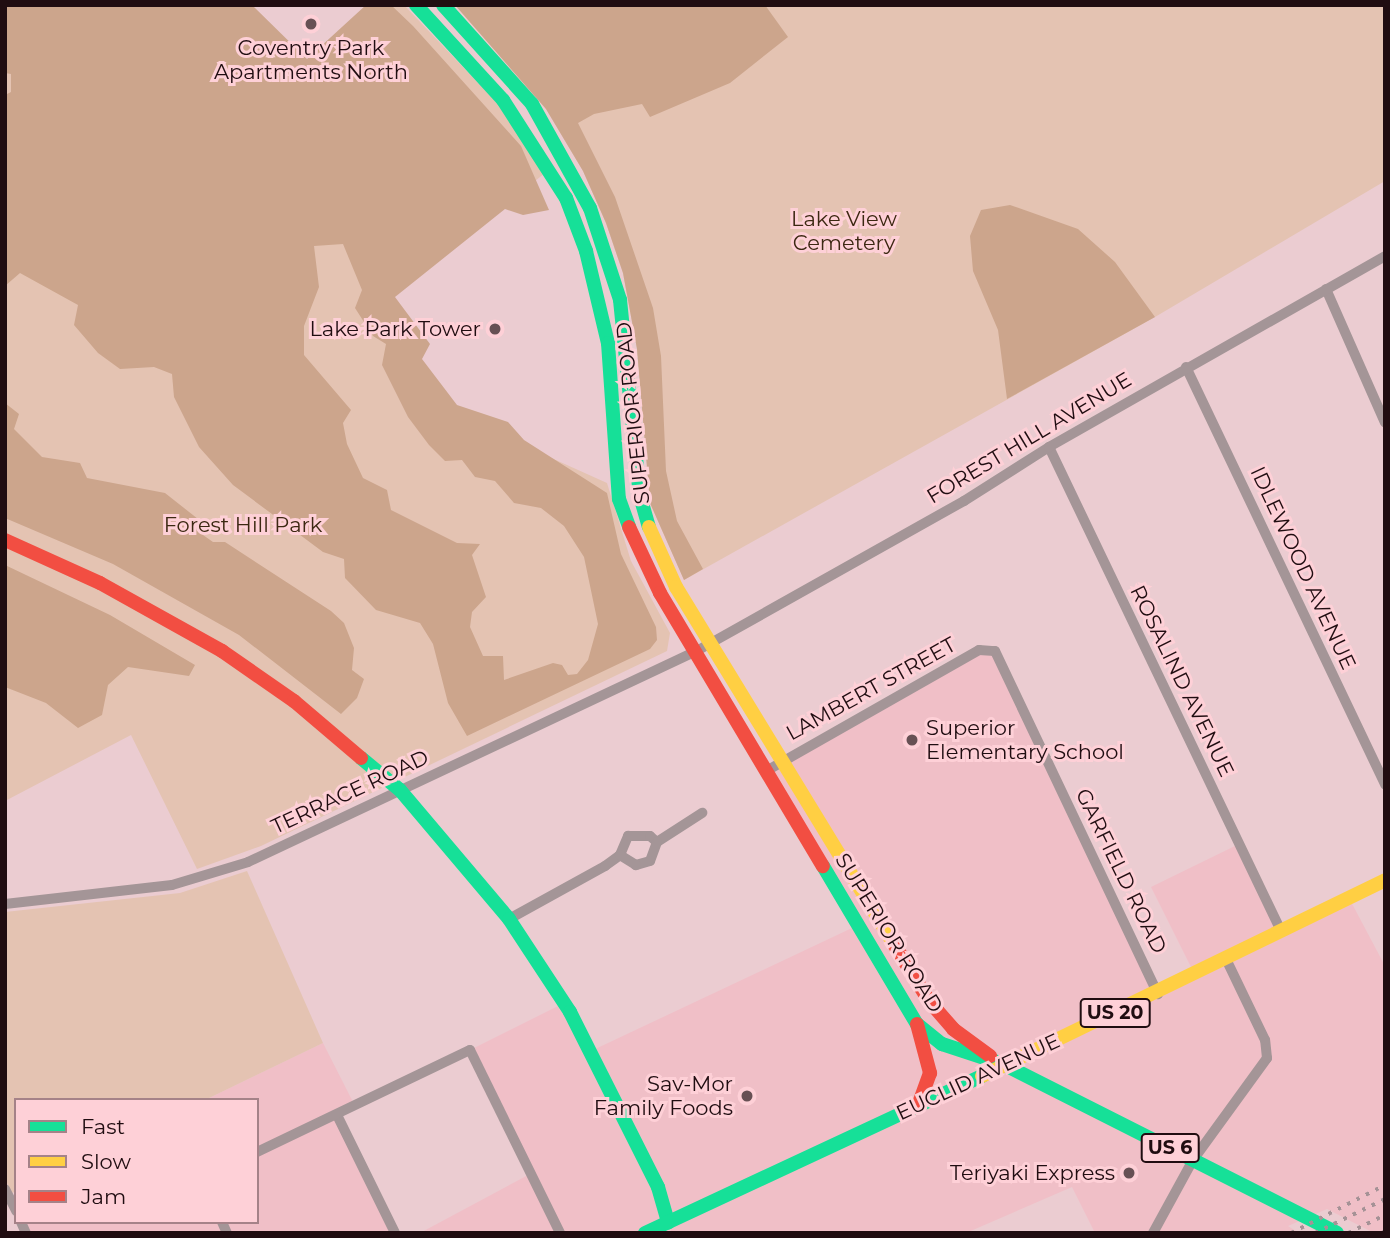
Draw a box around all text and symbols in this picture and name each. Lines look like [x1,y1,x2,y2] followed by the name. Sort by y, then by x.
[303,16,319,32] marker: Coventry Park Apartments North
[214,35,408,85] place label: Coventry Park Apartments North
[791,206,897,256] park label: Lake View Cemetery
[309,316,481,342] place label: Lake Park Tower
[487,321,503,337] marker: Lake Park Tower
[611,321,655,505] street label: SUPERIOR ROAD
[922,367,1136,509] street label: FOREST HILL AVENUE
[1245,462,1361,674] street label: IDLEWOOD AVENUE
[164,512,322,538] park label: Forest Hill Park
[1125,581,1239,781] street label: ROSALIND AVENUE
[782,632,960,746] street label: LAMBERT STREET
[926,715,1124,765] place label: Superior Elementary School
[904,732,920,748] marker: Superior Elementary School
[267,744,433,840] street label: TERRACE ROAD
[1070,784,1172,958] street label: GARFIELD ROAD
[830,849,948,1017] street label: SUPERIOR ROAD
[1078,998,1152,1028] road number: US 20
[892,1028,1064,1126] street label: EUCLID AVENUE
[594,1071,733,1121] place label: Sav-Mor Family Foods
[739,1088,755,1104] marker: Sav-Mor Family Foods
[14,1098,259,1224] legend
[81,1114,125,1139] text: Fast
[1140,1132,1200,1164] road number: US 6
[81,1149,131,1174] text: Slow
[950,1160,1115,1186] place label: Teriyaki Express
[1121,1165,1137,1181] marker: Teriyaki Express
[81,1184,126,1209] text: Jam

